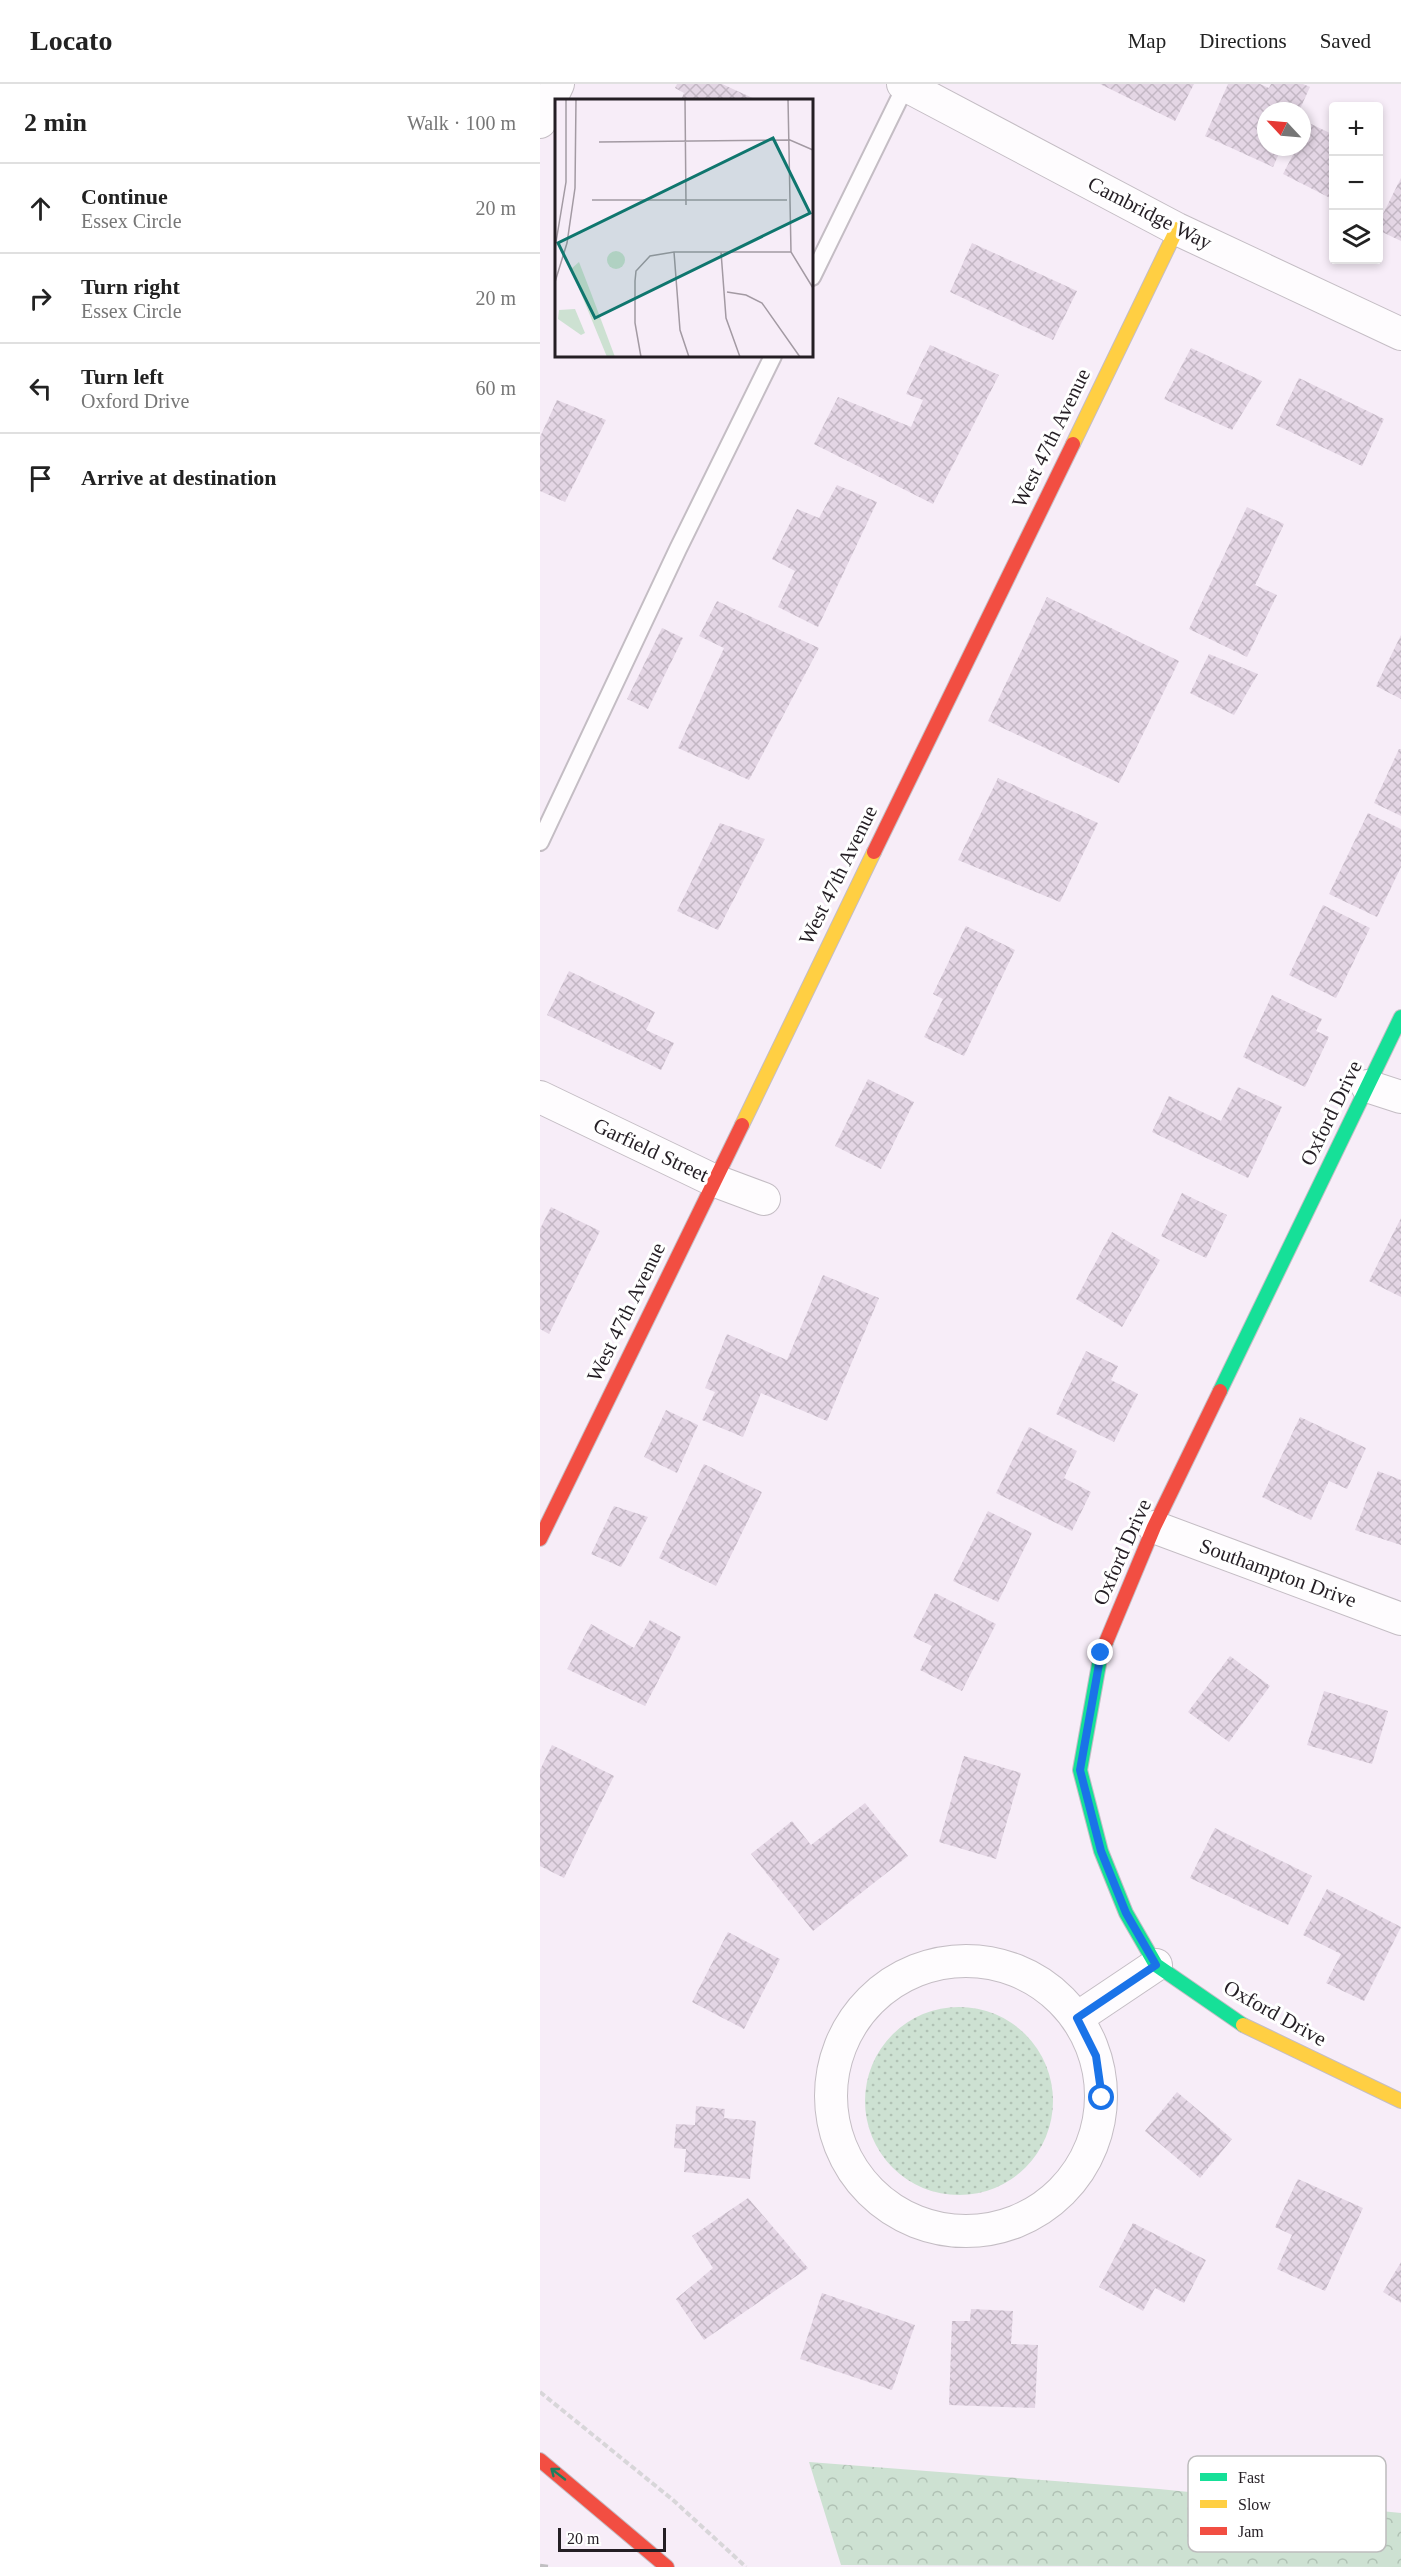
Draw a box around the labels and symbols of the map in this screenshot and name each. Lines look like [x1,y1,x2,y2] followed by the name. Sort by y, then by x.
[555,99,813,357] inset map
[1257,102,1311,156] north arrow
[1084,171,1217,255] street label: Cambridge Way
[1007,364,1095,512] street label: West 47th Avenue
[794,801,882,949] street label: West 47th Avenue
[1295,1057,1367,1169] street label: Oxford Drive
[590,1113,712,1187] street label: Garfield Street
[582,1238,670,1386] street label: West 47th Avenue
[1088,1495,1156,1609] street label: Oxford Drive
[1196,1533,1360,1613] street label: Southampton Drive
[1087,1639,1113,1665] route end
[1219,1975,1331,2051] street label: Oxford Drive
[1088,2084,1114,2110] route start
[1188,2456,1386,2552] legend
[550,2468,566,2481] one-way arrow
[1238,2469,1265,2486] text: Fast
[1238,2496,1271,2513] text: Slow
[1238,2523,1264,2540] text: Jam
[558,2525,666,2552] scale bar

